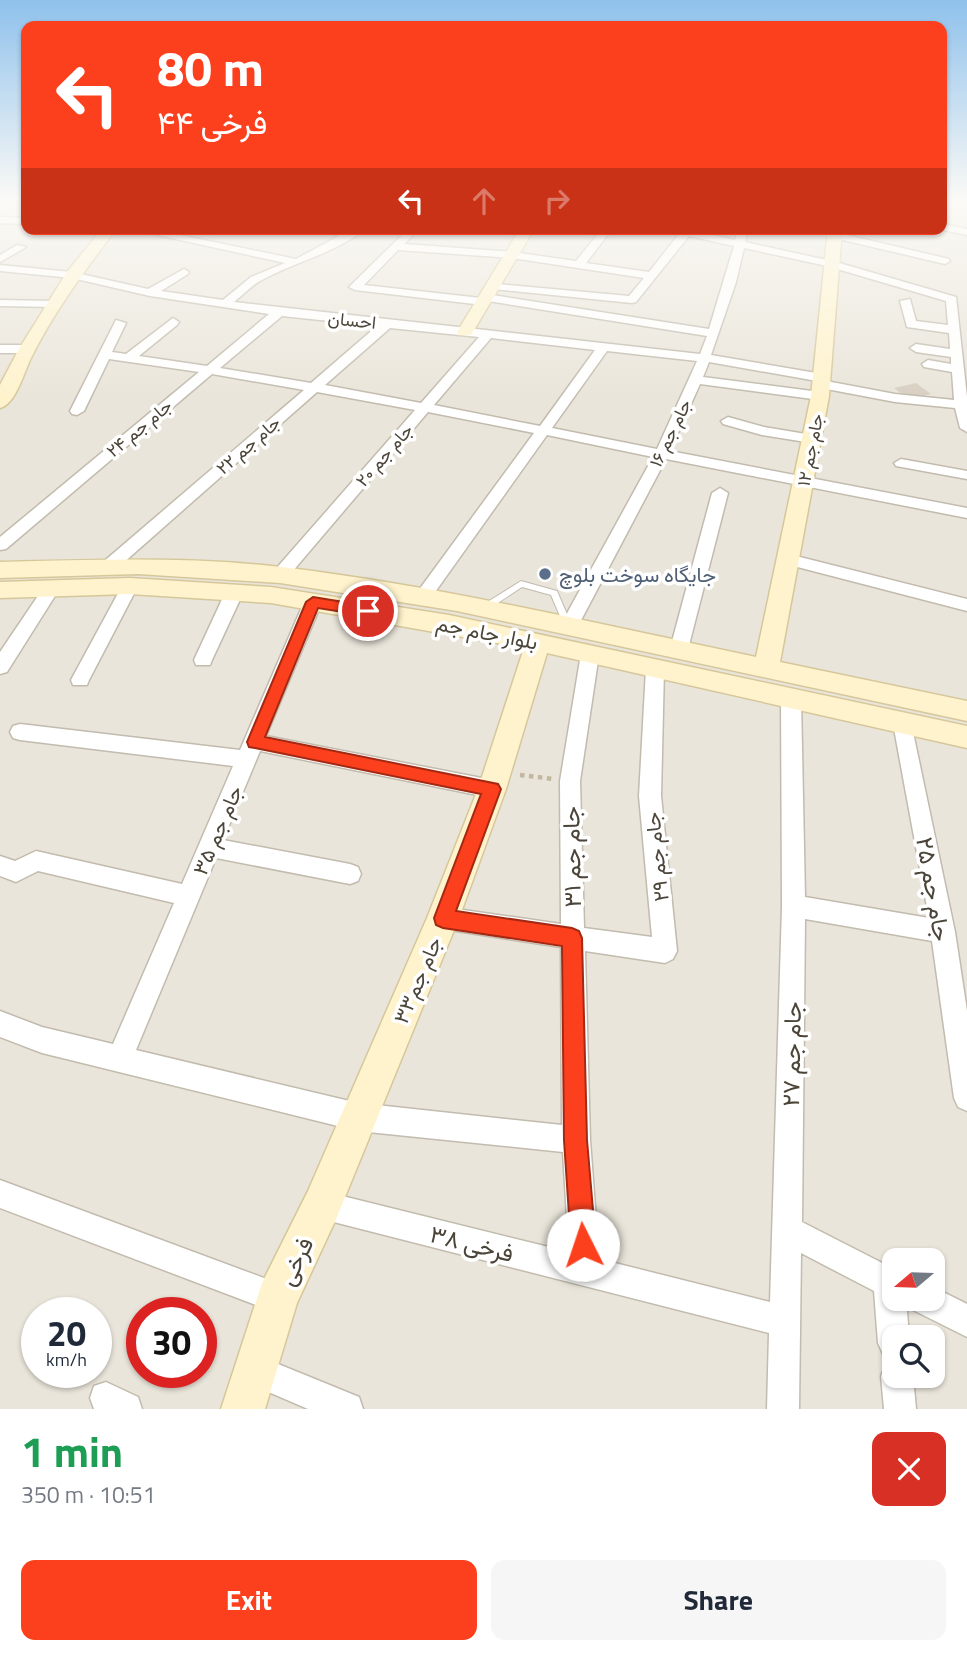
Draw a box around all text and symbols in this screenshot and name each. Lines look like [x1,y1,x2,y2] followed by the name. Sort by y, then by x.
[157,30,264,105] text: 80 m
[42,49,133,140] icon: left
[157,98,267,146] text: فرخی ۴۴
[392,182,430,220] icon: left
[465,182,503,220] icon: ahead
[538,182,576,220] icon: right
[327,304,377,336] street label: احسان
[100,392,178,464] street label: جام جم ۲۴
[642,394,698,472] street label: جام جم ۱۶
[210,409,286,481] street label: جام جم ۲۲
[790,411,830,489] street label: جام جم ۱۲
[349,418,419,492] street label: جام جم ۲۰
[559,558,716,590] place label: جایگاه سوخت بلوچ
[537,566,553,582] marker: جایگاه سوخت بلوچ
[338,581,398,641] pin
[349,592,387,630] icon: arrive
[433,606,541,658] street label: بلوار جام جم
[184,780,250,880] street label: جام جم ۳۵
[552,806,590,908] street label: جام جم ۳۱
[635,811,677,903] street label: جام جم ۲۹
[907,834,961,944] street label: جام جم ۲۵
[384,932,450,1028] street label: جام جم۳۳
[772,1001,810,1107] street label: جام جم ۲۷
[546,1208,620,1282] position arrow
[426,1215,518,1271] street label: فرخی ۳۸
[268,1231,322,1291] street label: فرخی
[882,1248,945,1311] north arrow
[882,1248,945,1388] map controls
[126,1297,217,1388] speed limit sign: 30
[47,1306,86,1360] text: 20
[882,1325,945,1388] button: search
[46,1346,87,1373] text: km/h
[21,1419,123,1483] text: 1 min
[872,1432,946,1506] button: close
[21,1477,156,1512] text: 350 m · 10:51
[21,1560,477,1640] button: Exit
[491,1560,946,1640] button: Share

